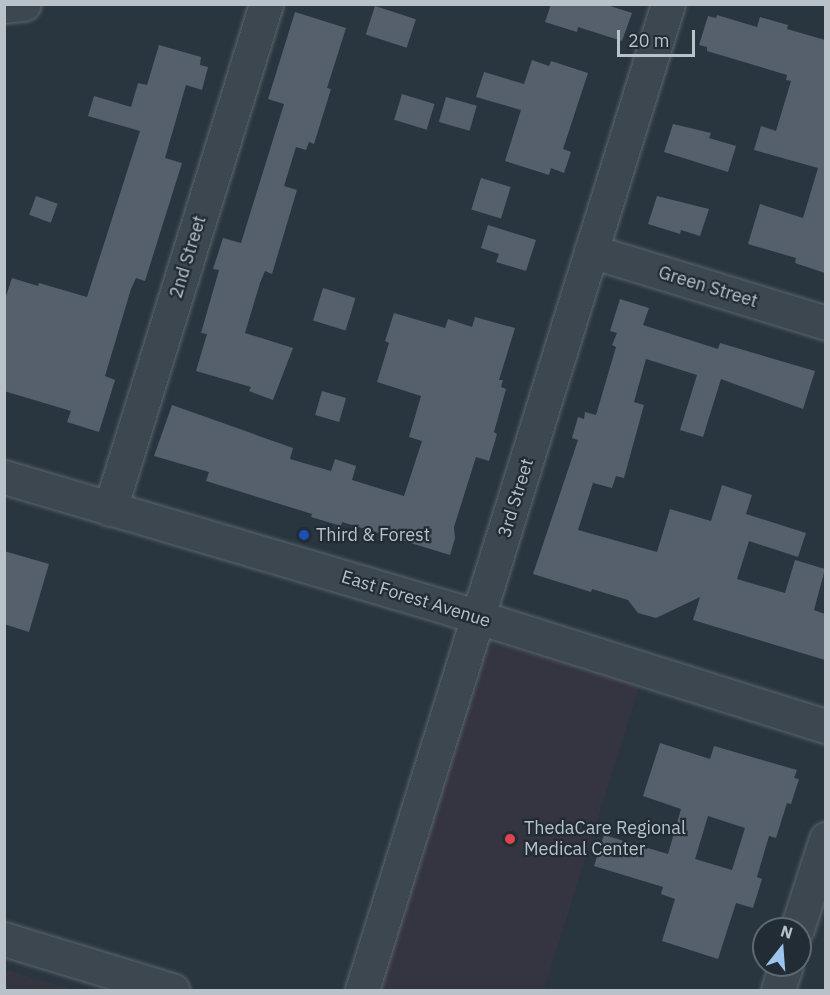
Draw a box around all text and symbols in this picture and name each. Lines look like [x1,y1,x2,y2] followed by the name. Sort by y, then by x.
[620,18,698,56] scale bar
[628,29,670,52] text: 20 m
[165,213,211,301] street label: 2nd Street
[656,262,760,312] street label: Green Street
[494,456,538,540] street label: 3rd Street
[316,524,430,546] place label: Third & Forest
[297,528,311,542] marker: Third & Forest
[339,566,493,632] street label: East Forest Avenue
[524,818,686,860] place label: ThedaCare Regional Medical Center
[501,830,519,848] marker: ThedaCare Regional Medical Center
[752,917,812,977] north arrow
[778,920,795,943] text: N

